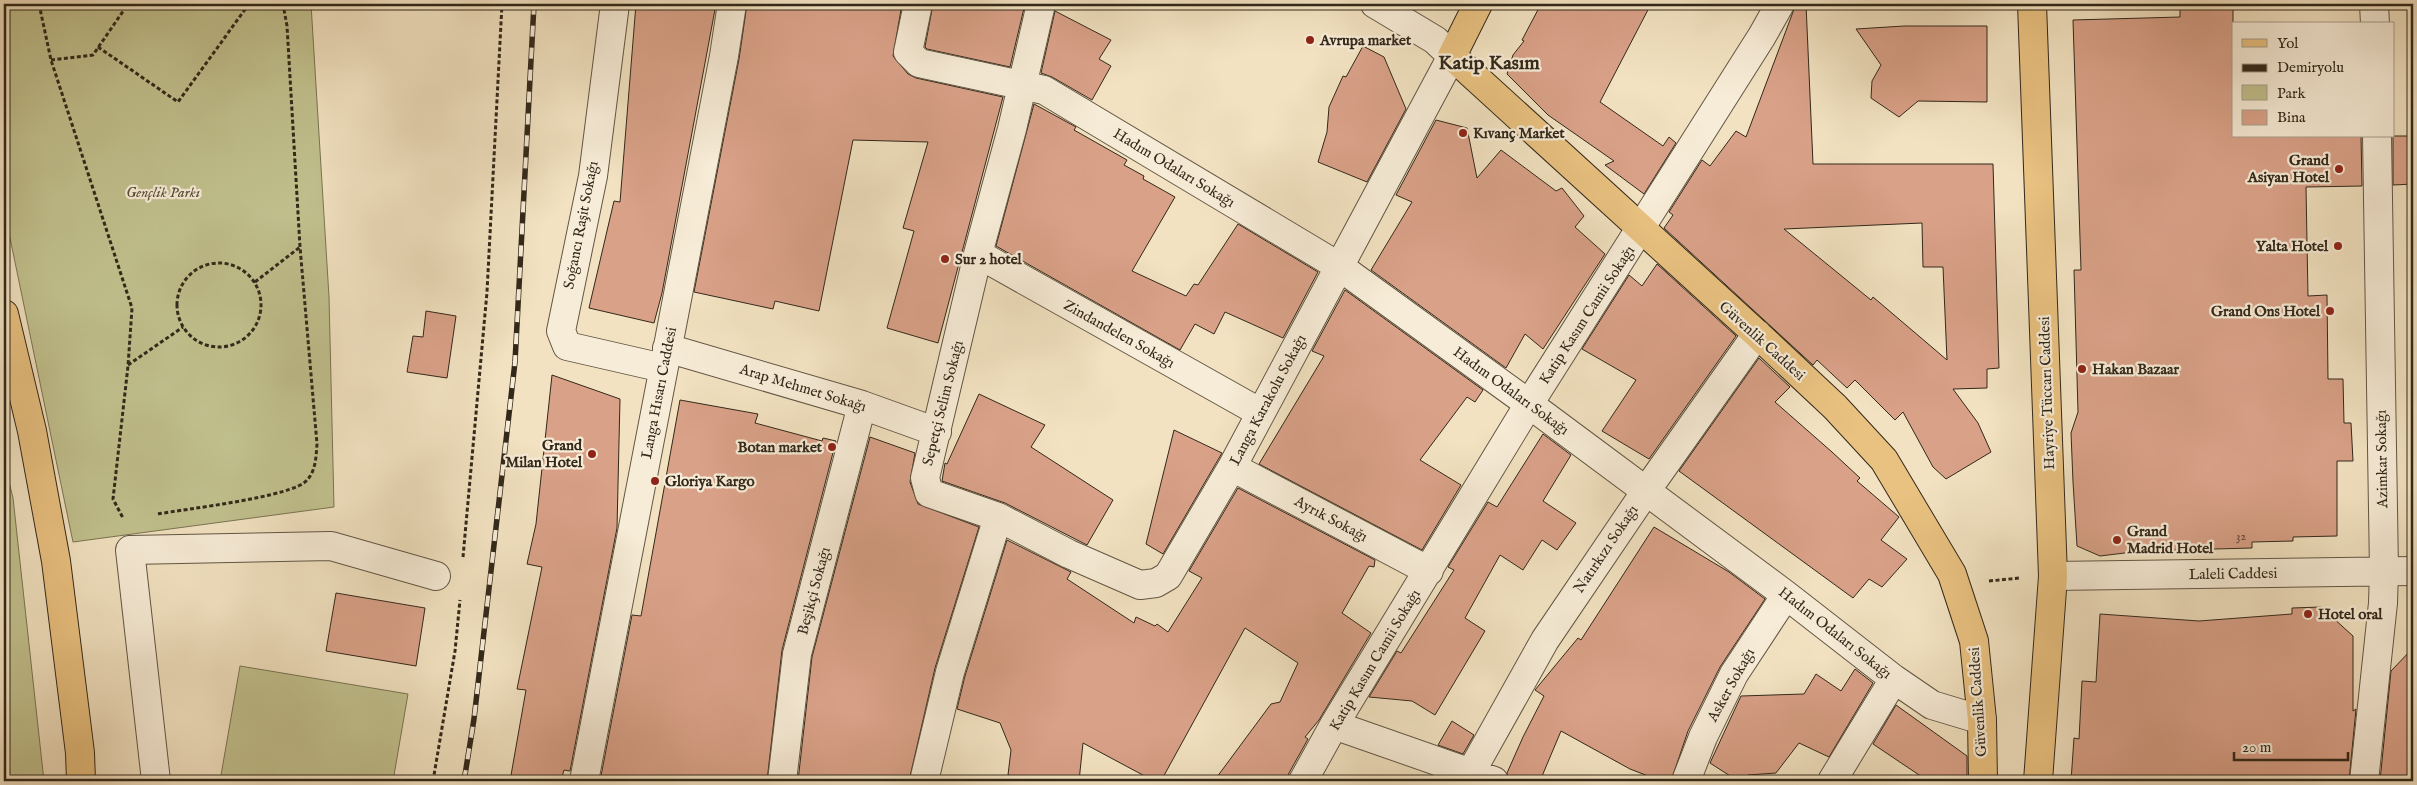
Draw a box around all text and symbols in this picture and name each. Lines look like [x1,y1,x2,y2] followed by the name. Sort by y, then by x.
[2232,22,2394,138] legend
[1319,31,1412,50] place label: Avrupa market
[1304,34,1316,46] marker: Avrupa market
[2277,34,2299,53] text: Yol
[1438,51,1540,76] district label: Katip Kasım
[2277,58,2344,77] text: Demiryolu
[2277,84,2307,103] text: Park
[2277,108,2306,127] text: Bina
[1110,124,1238,212] street label: Hadım Odaları Sokağı
[1473,124,1566,143] place label: Kıvanç Market
[1457,127,1469,139] marker: Kıvanç Market
[2247,151,2330,187] place label: Grand Asiyan Hotel
[559,159,603,291] street label: Soğancı Raşit Sokağı
[2333,163,2345,175] marker: Grand Asiyan Hotel
[126,183,200,202] park label: Gençlik Parkı
[2256,237,2329,256] place label: Yalta Hotel
[2332,240,2344,252] marker: Yalta Hotel
[1535,242,1639,388] street label: Katip Kasım Camii Sokağı
[955,250,1023,269] place label: Sur 2 hotel
[939,253,951,265] marker: Sur 2 hotel
[1060,296,1178,372] street label: Zindandelen Sokağı
[1715,297,1809,385] street label: Güvenlik Caddesi
[2211,302,2321,321] place label: Grand Ons Hotel
[2324,305,2336,317] marker: Grand Ons Hotel
[2035,316,2059,470] street label: Hayriye Tüccarı Caddesi
[637,325,681,461] street label: Langa Hısarı Caddesi
[1225,331,1311,469] street label: Langa Karakolu Sokağı
[918,338,968,468] street label: Sepetçi Selim Sokağı
[1449,342,1573,440] street label: Hadım Odaları Sokağı
[736,359,869,416] street label: Arap Mehmet Sokağı
[2092,360,2179,379] place label: Hakan Bazaar
[2076,363,2088,375] marker: Hakan Bazaar
[2372,410,2392,509] street label: Azimkar Sokağı
[505,436,583,472] place label: Grand Milan Hotel
[738,438,823,457] place label: Botan market
[826,441,838,453] marker: Botan market
[586,448,598,460] marker: Grand Milan Hotel
[665,472,754,491] place label: Gloriya Kargo
[649,475,661,487] marker: Gloriya Kargo
[1290,491,1371,546] street label: Ayrık Sokağı
[1570,501,1642,597] street label: Natırkızı Sokağı
[2127,522,2214,558] place label: Grand Madrid Hotel
[2236,529,2246,544] house number: 32
[2111,534,2123,546] marker: Grand Madrid Hotel
[793,545,835,637] street label: Beşikçi Sokağı
[2188,564,2278,584] street label: Laleli Caddesi
[1774,583,1896,683] street label: Hadım Odaları Sokağı
[1325,586,1425,734] street label: Katip Kasım Camii Sokağı
[2318,605,2383,624] place label: Hotel oral
[2302,608,2314,620] marker: Hotel oral
[1702,645,1759,726] street label: Asker Sokağı
[1965,646,1991,758] street label: Güvenlik Caddesi
[2234,730,2348,762] scale bar
[2242,738,2272,757] text: 20 m

